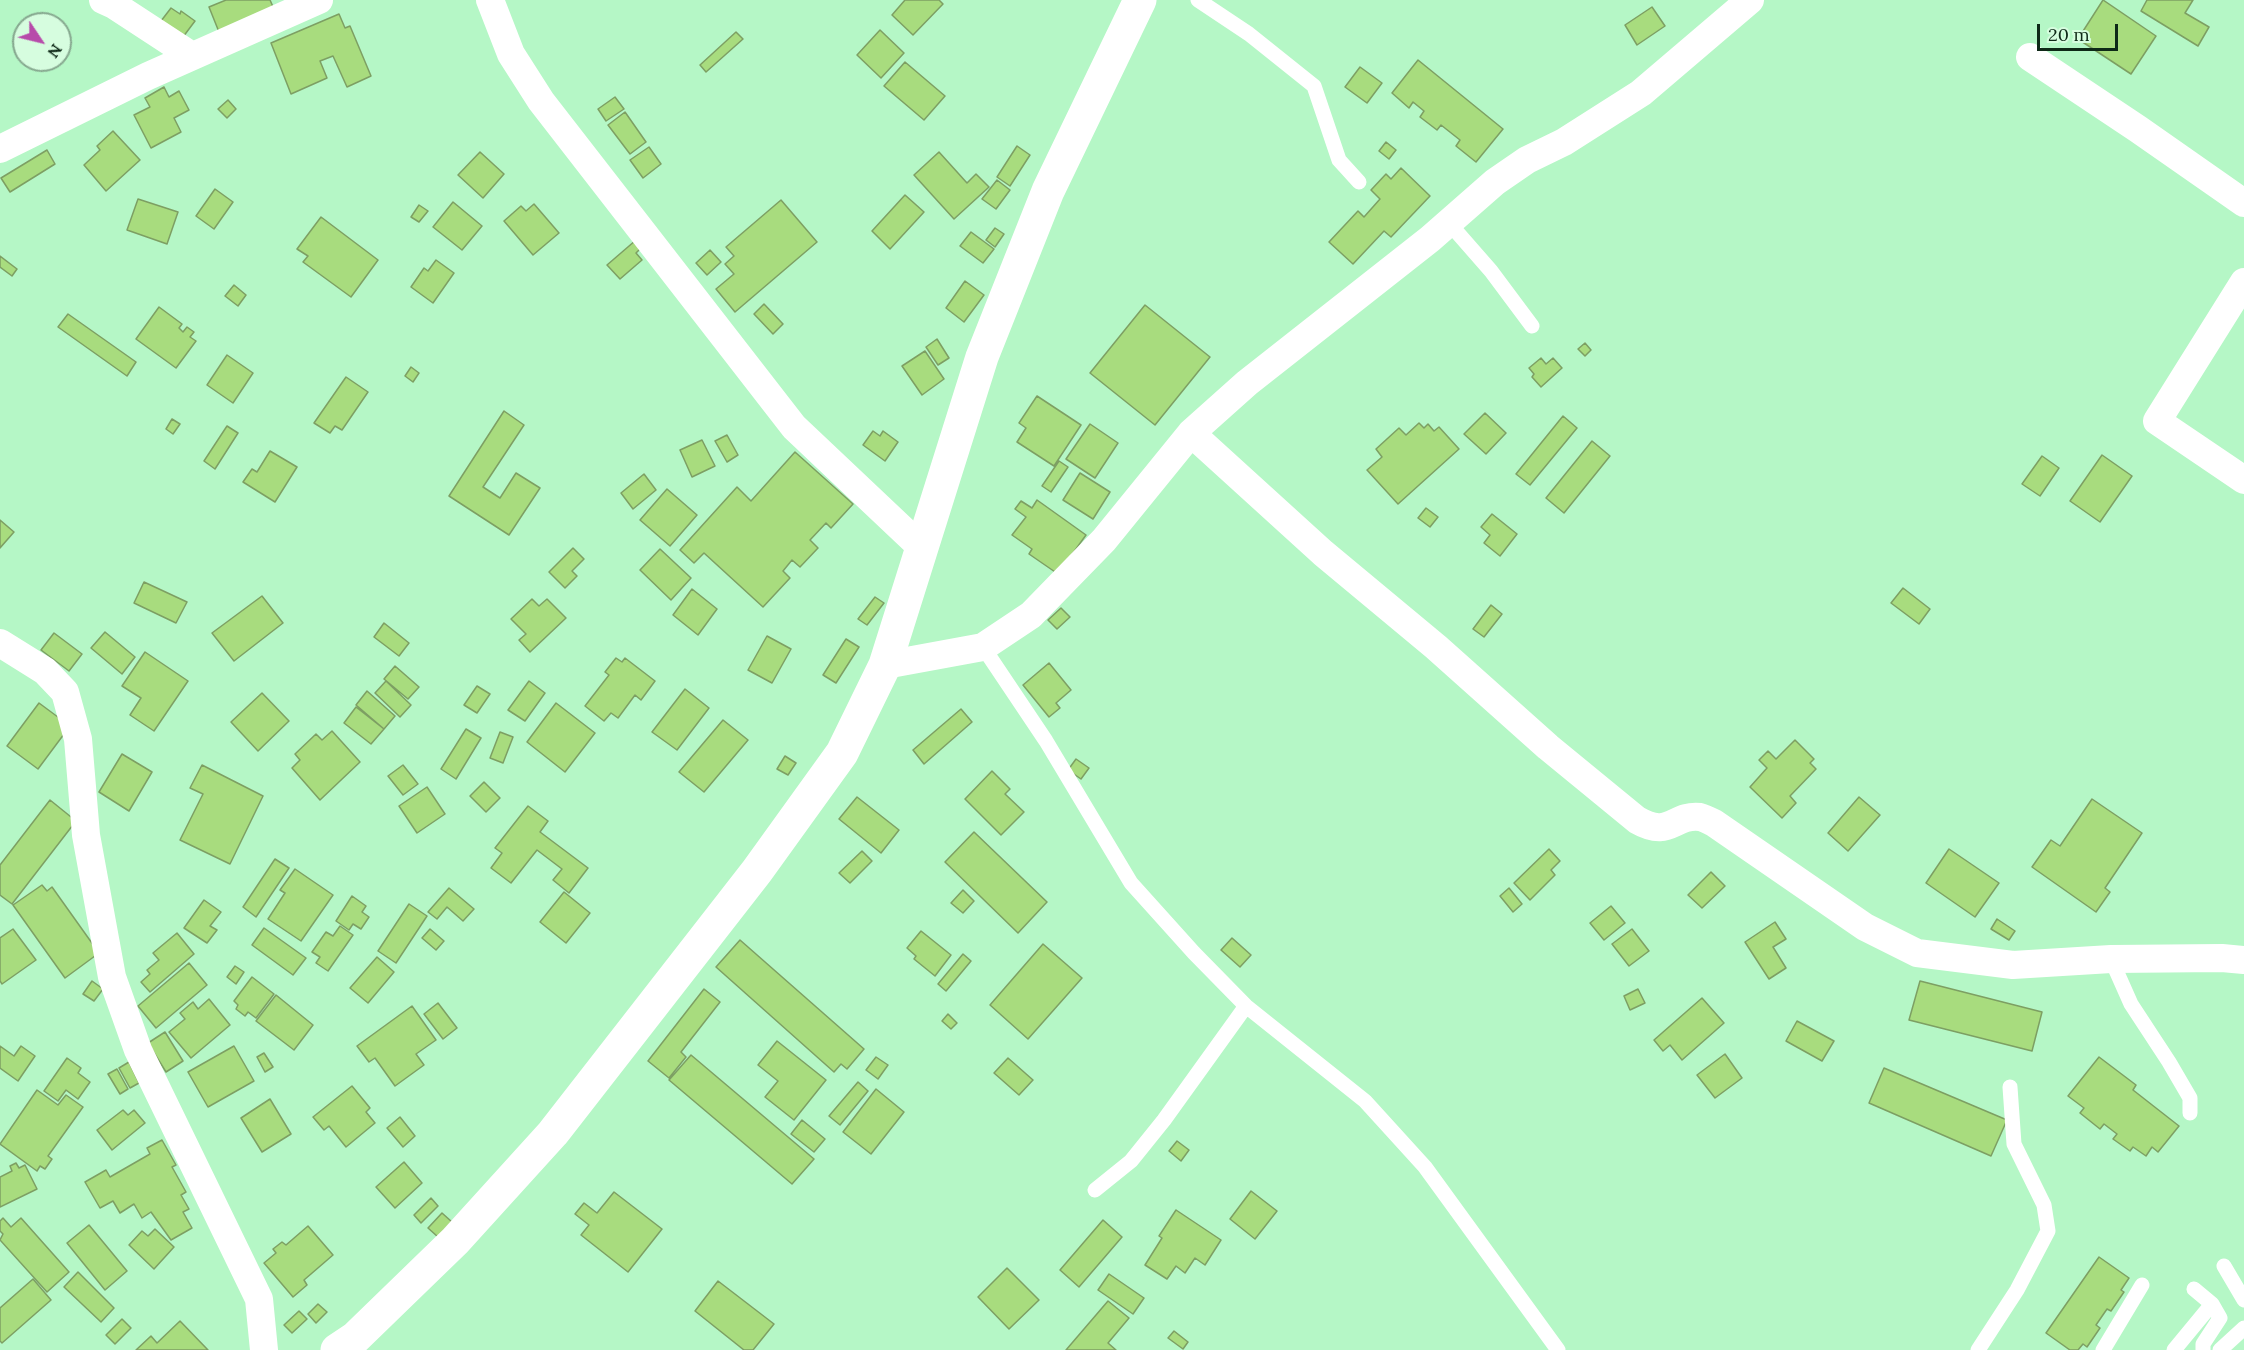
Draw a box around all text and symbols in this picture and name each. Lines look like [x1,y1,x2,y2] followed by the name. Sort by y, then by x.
[12,12,72,72] north arrow
[2040,12,2121,50] scale bar
[2048,23,2090,46] text: 20 m
[43,40,67,62] text: N

